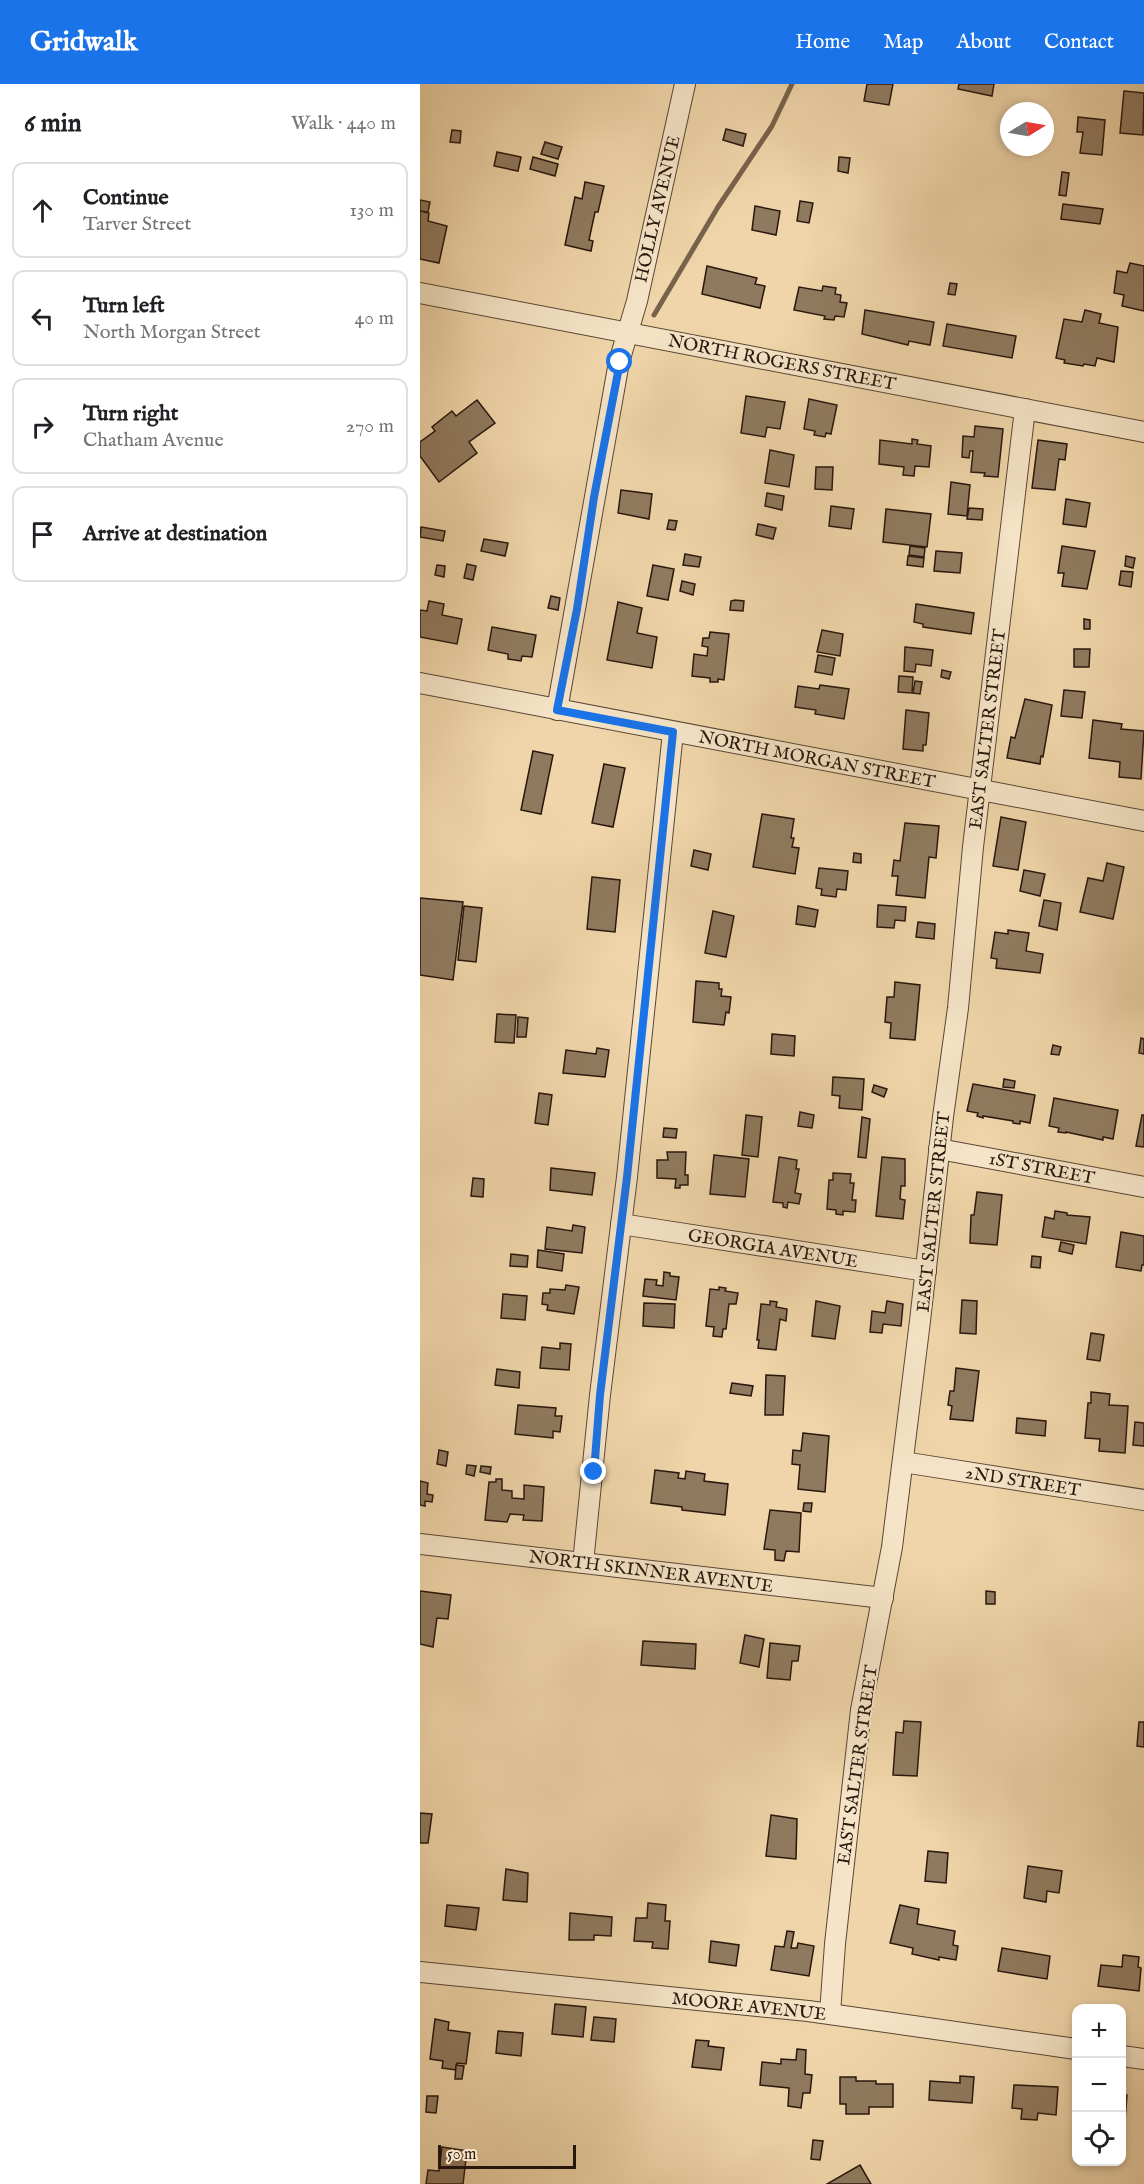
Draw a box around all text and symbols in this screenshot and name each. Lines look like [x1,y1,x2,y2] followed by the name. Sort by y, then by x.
[30,25,138,60] text: Gridwalk
[795,29,850,56] text: Home
[883,29,923,56] text: Map
[956,29,1011,56] text: About
[1044,29,1114,56] text: Contact
[1000,102,1054,156] north arrow
[24,107,82,140] text: 6 min
[291,111,396,136] text: Walk · 440 m
[630,134,687,285] street label: HOLLY AVENUE
[83,184,169,212] text: Continue
[26,194,59,227] icon: ahead
[349,198,394,223] text: 130 m
[83,212,191,237] text: Tarver Street
[83,292,165,320] text: Turn left
[26,302,59,335] icon: left
[355,306,394,331] text: 40 m
[83,320,261,345] text: North Morgan Street
[666,330,898,397] street label: NORTH ROGERS STREET
[606,348,632,374] route start
[83,400,178,428] text: Turn right
[26,410,59,443] icon: right
[346,414,394,439] text: 270 m
[83,428,224,453] text: Chatham Avenue
[26,518,59,551] icon: arrive
[83,520,267,548] text: Arrive at destination
[965,628,1012,831] street label: EAST SALTER STREET
[696,726,937,795] street label: NORTH MORGAN STREET
[913,1111,956,1314] street label: EAST SALTER STREET
[987,1148,1096,1191] street label: 1ST STREET
[686,1225,859,1274] street label: GEORGIA AVENUE
[580,1458,606,1484] route end
[963,1462,1082,1503] street label: 2ND STREET
[527,1546,774,1599] street label: NORTH SKINNER AVENUE
[833,1664,884,1867] street label: EAST SALTER STREET
[670,1988,827,2027] street label: MOORE AVENUE
[1072,2004,1126,2166] map controls
[1072,2004,1126,2058] button: +
[1072,2058,1126,2112] button: −
[1072,2112,1126,2166] button: locate
[438,2142,576,2170] scale bar
[447,2145,476,2165] text: 50 m

